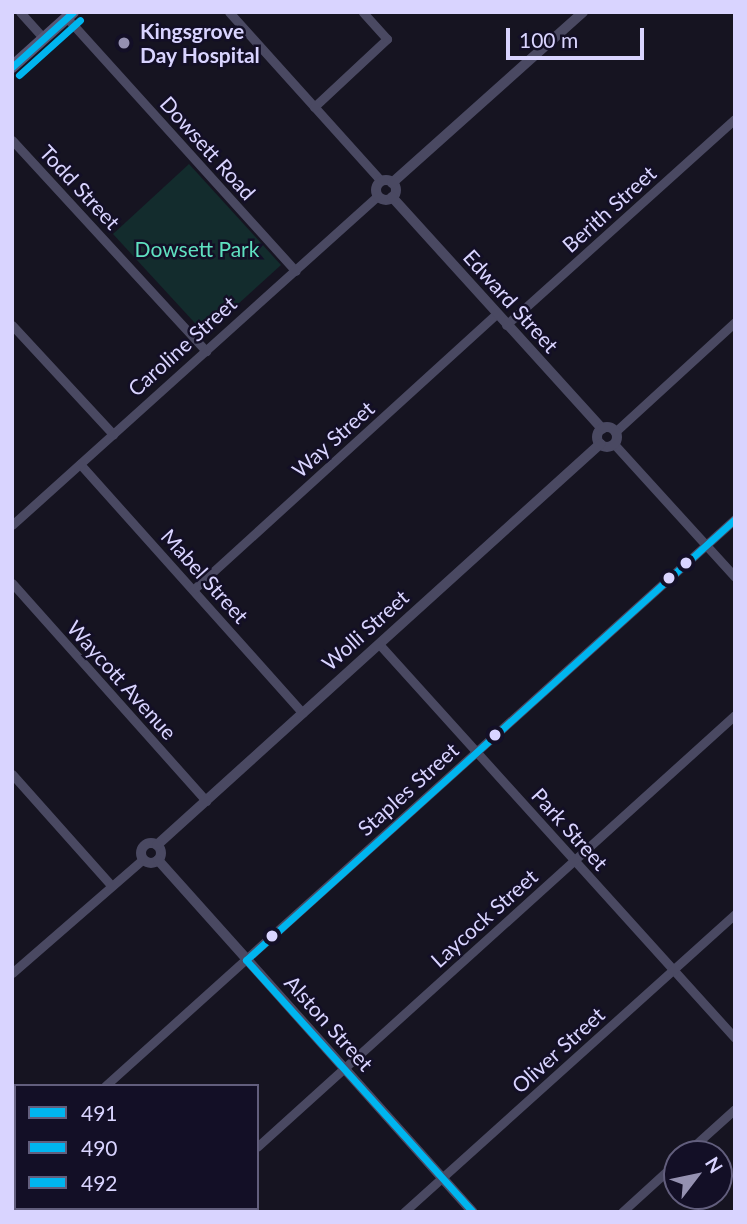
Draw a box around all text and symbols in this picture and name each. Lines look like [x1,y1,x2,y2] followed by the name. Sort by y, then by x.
[509,14,647,58] scale bar
[140,18,260,68] place label: Kingsgrove Day Hospital
[519,27,578,52] text: 100 m
[114,33,134,53] marker: Kingsgrove Day Hospital
[155,91,261,205] street label: Dowsett Road
[35,140,125,234] street label: Todd Street
[557,160,661,258] street label: Berith Street
[135,236,259,262] park label: Dowsett Park
[458,244,564,358] street label: Edward Street
[123,291,241,401] street label: Caroline Street
[287,395,379,483] street label: Way Street
[156,524,254,628] street label: Mabel Street
[679,556,693,570] unlabelled marker
[662,571,676,585] unlabelled marker
[316,584,414,676] street label: Wolli Street
[62,615,182,745] street label: Waycott Avenue
[488,728,502,742] unlabelled marker
[353,737,463,841] street label: Staples Street
[527,783,613,875] street label: Park Street
[426,864,542,972] street label: Laycock Street
[265,929,279,943] unlabelled marker
[279,970,379,1076] street label: Alston Street
[506,1002,610,1098] street label: Oliver Street
[14,1084,259,1210] legend
[81,1100,118,1125] text: 491
[81,1135,118,1160] text: 490
[663,1140,733,1210] north arrow
[701,1152,728,1177] text: N
[81,1170,118,1195] text: 492

